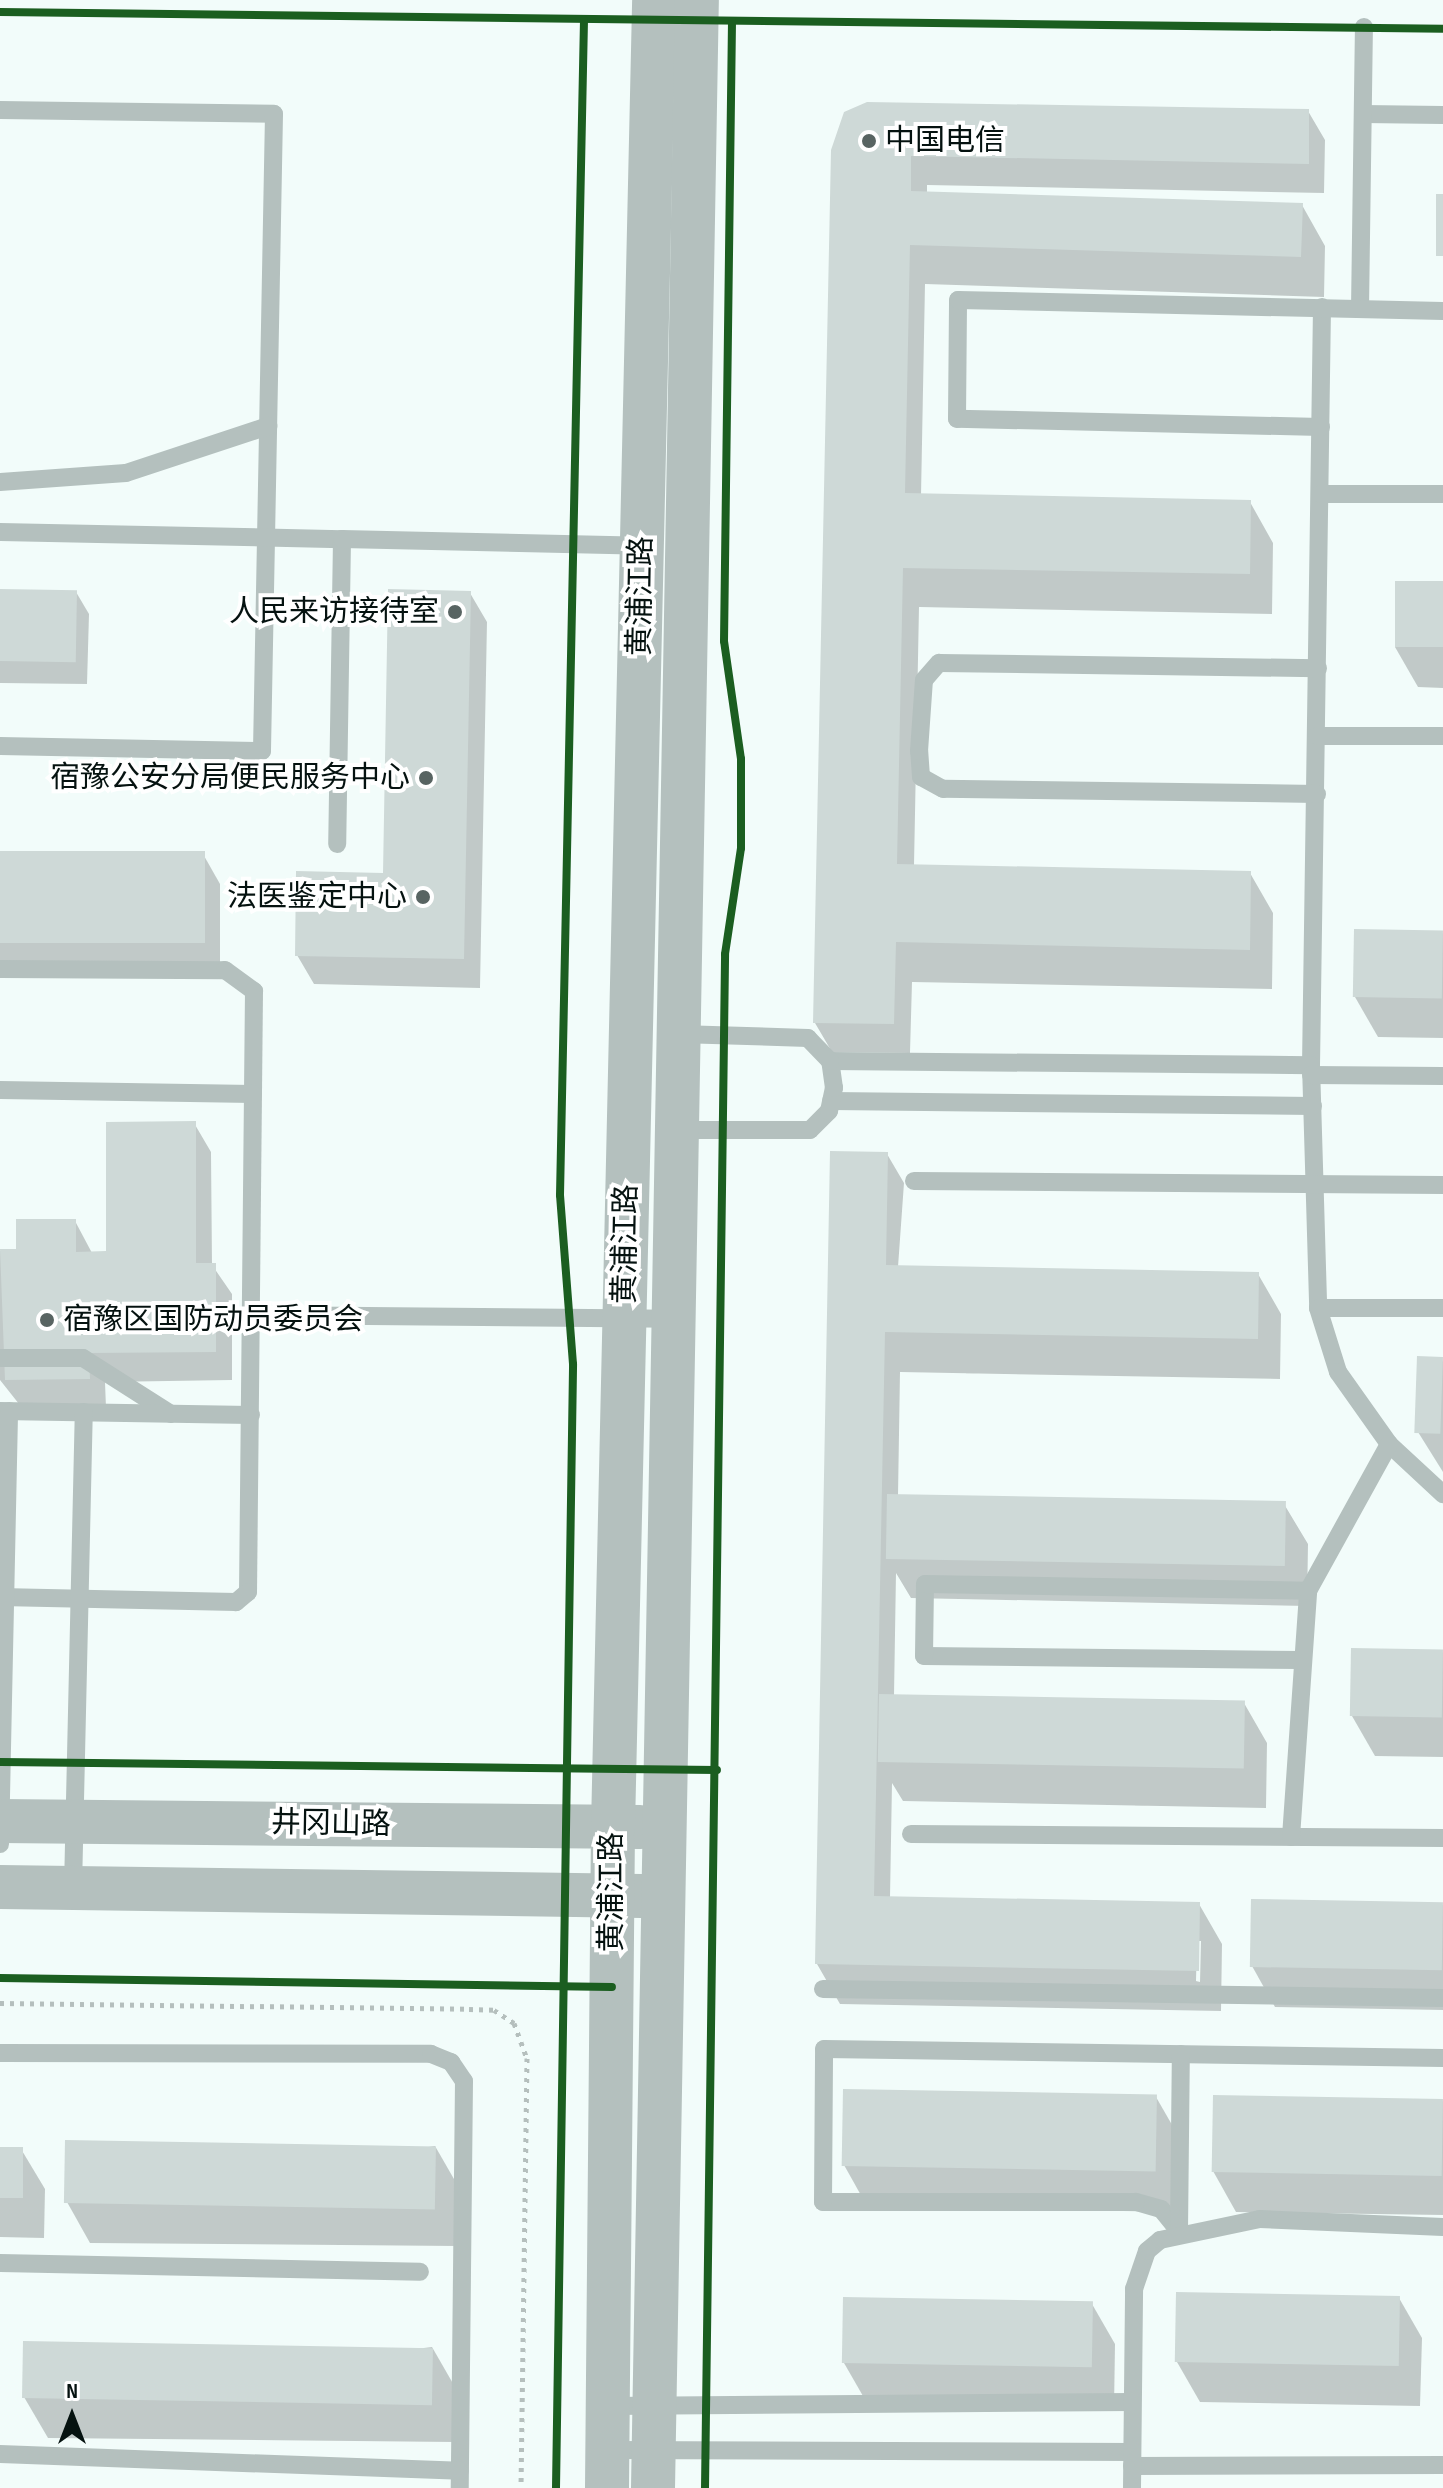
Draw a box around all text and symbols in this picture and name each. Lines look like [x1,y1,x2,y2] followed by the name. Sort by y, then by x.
[885,123,1005,159] place label: 中国电信
[860,132,878,150] marker: 中国电信
[622,536,660,656] street label: 黄浦江路
[229,594,439,630] place label: 人民来访接待室
[446,603,464,621] marker: 人民来访接待室
[50,760,410,796] place label: 宿豫公安分局便民服务中心
[417,769,435,787] marker: 宿豫公安分局便民服务中心
[227,879,407,915] place label: 法医鉴定中心
[414,888,432,906] marker: 法医鉴定中心
[607,1184,645,1304] street label: 黄浦江路
[63,1302,363,1338] place label: 宿豫区国防动员委员会
[38,1311,56,1329] marker: 宿豫区国防动员委员会
[271,1805,391,1843] street label: 井冈山路
[594,1832,630,1952] street label: 黄浦江路
[32,2376,112,2456] north arrow
[66,2378,78,2405] text: N

